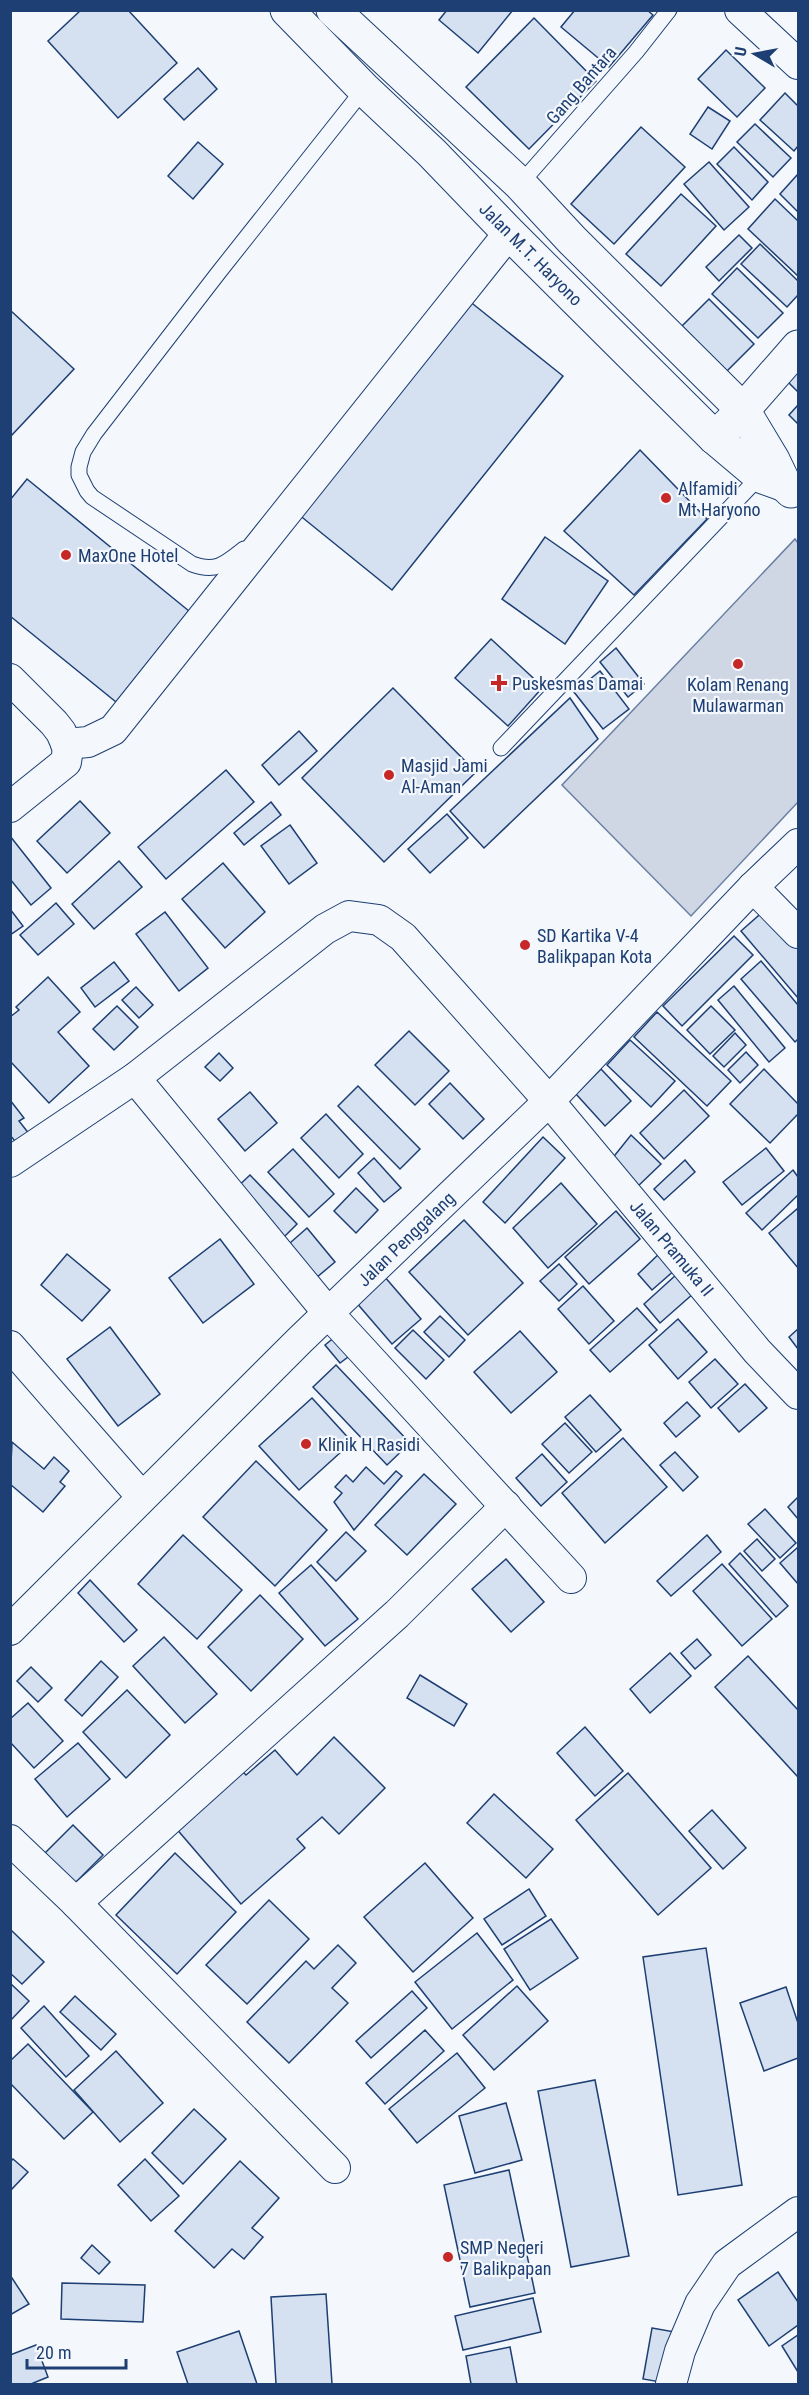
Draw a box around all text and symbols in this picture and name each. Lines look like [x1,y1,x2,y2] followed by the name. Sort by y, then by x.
[725,24,785,84] north arrow
[542,42,620,128] street label: Gang Bantara
[731,45,751,58] text: U
[475,198,587,310] street label: Jalan M.T. Haryono
[678,478,761,520] place label: Alfamidi Mt Haryono
[659,491,673,505] marker: Alfamidi Mt Haryono
[78,545,178,566] place label: MaxOne Hotel
[59,548,73,562] marker: MaxOne Hotel
[731,657,745,671] marker: Kolam Renang Mulawarman
[512,673,643,694] place label: Puskesmas Damai
[490,674,508,692] marker: Puskesmas Damai
[687,674,789,716] place label: Kolam Renang Mulawarman
[401,755,488,797] place label: Masjid Jami Al-Aman
[382,768,396,782] marker: Masjid Jami Al-Aman
[537,925,652,967] place label: SD Kartika V-4 Balikpapan Kota
[518,938,532,952] marker: SD Kartika V-4 Balikpapan Kota
[353,1187,459,1291] street label: Jalan Penggalang
[626,1196,718,1300] street label: Jalan Pramuka II
[318,1434,420,1455] place label: Klinik H Rasidi
[299,1437,313,1451] marker: Klinik H Rasidi
[460,2237,552,2279] place label: SMP Negeri 7 Balikpapan
[441,2250,455,2264] marker: SMP Negeri 7 Balikpapan
[27,2332,126,2370] scale bar
[36,2342,71,2363] text: 20 m

